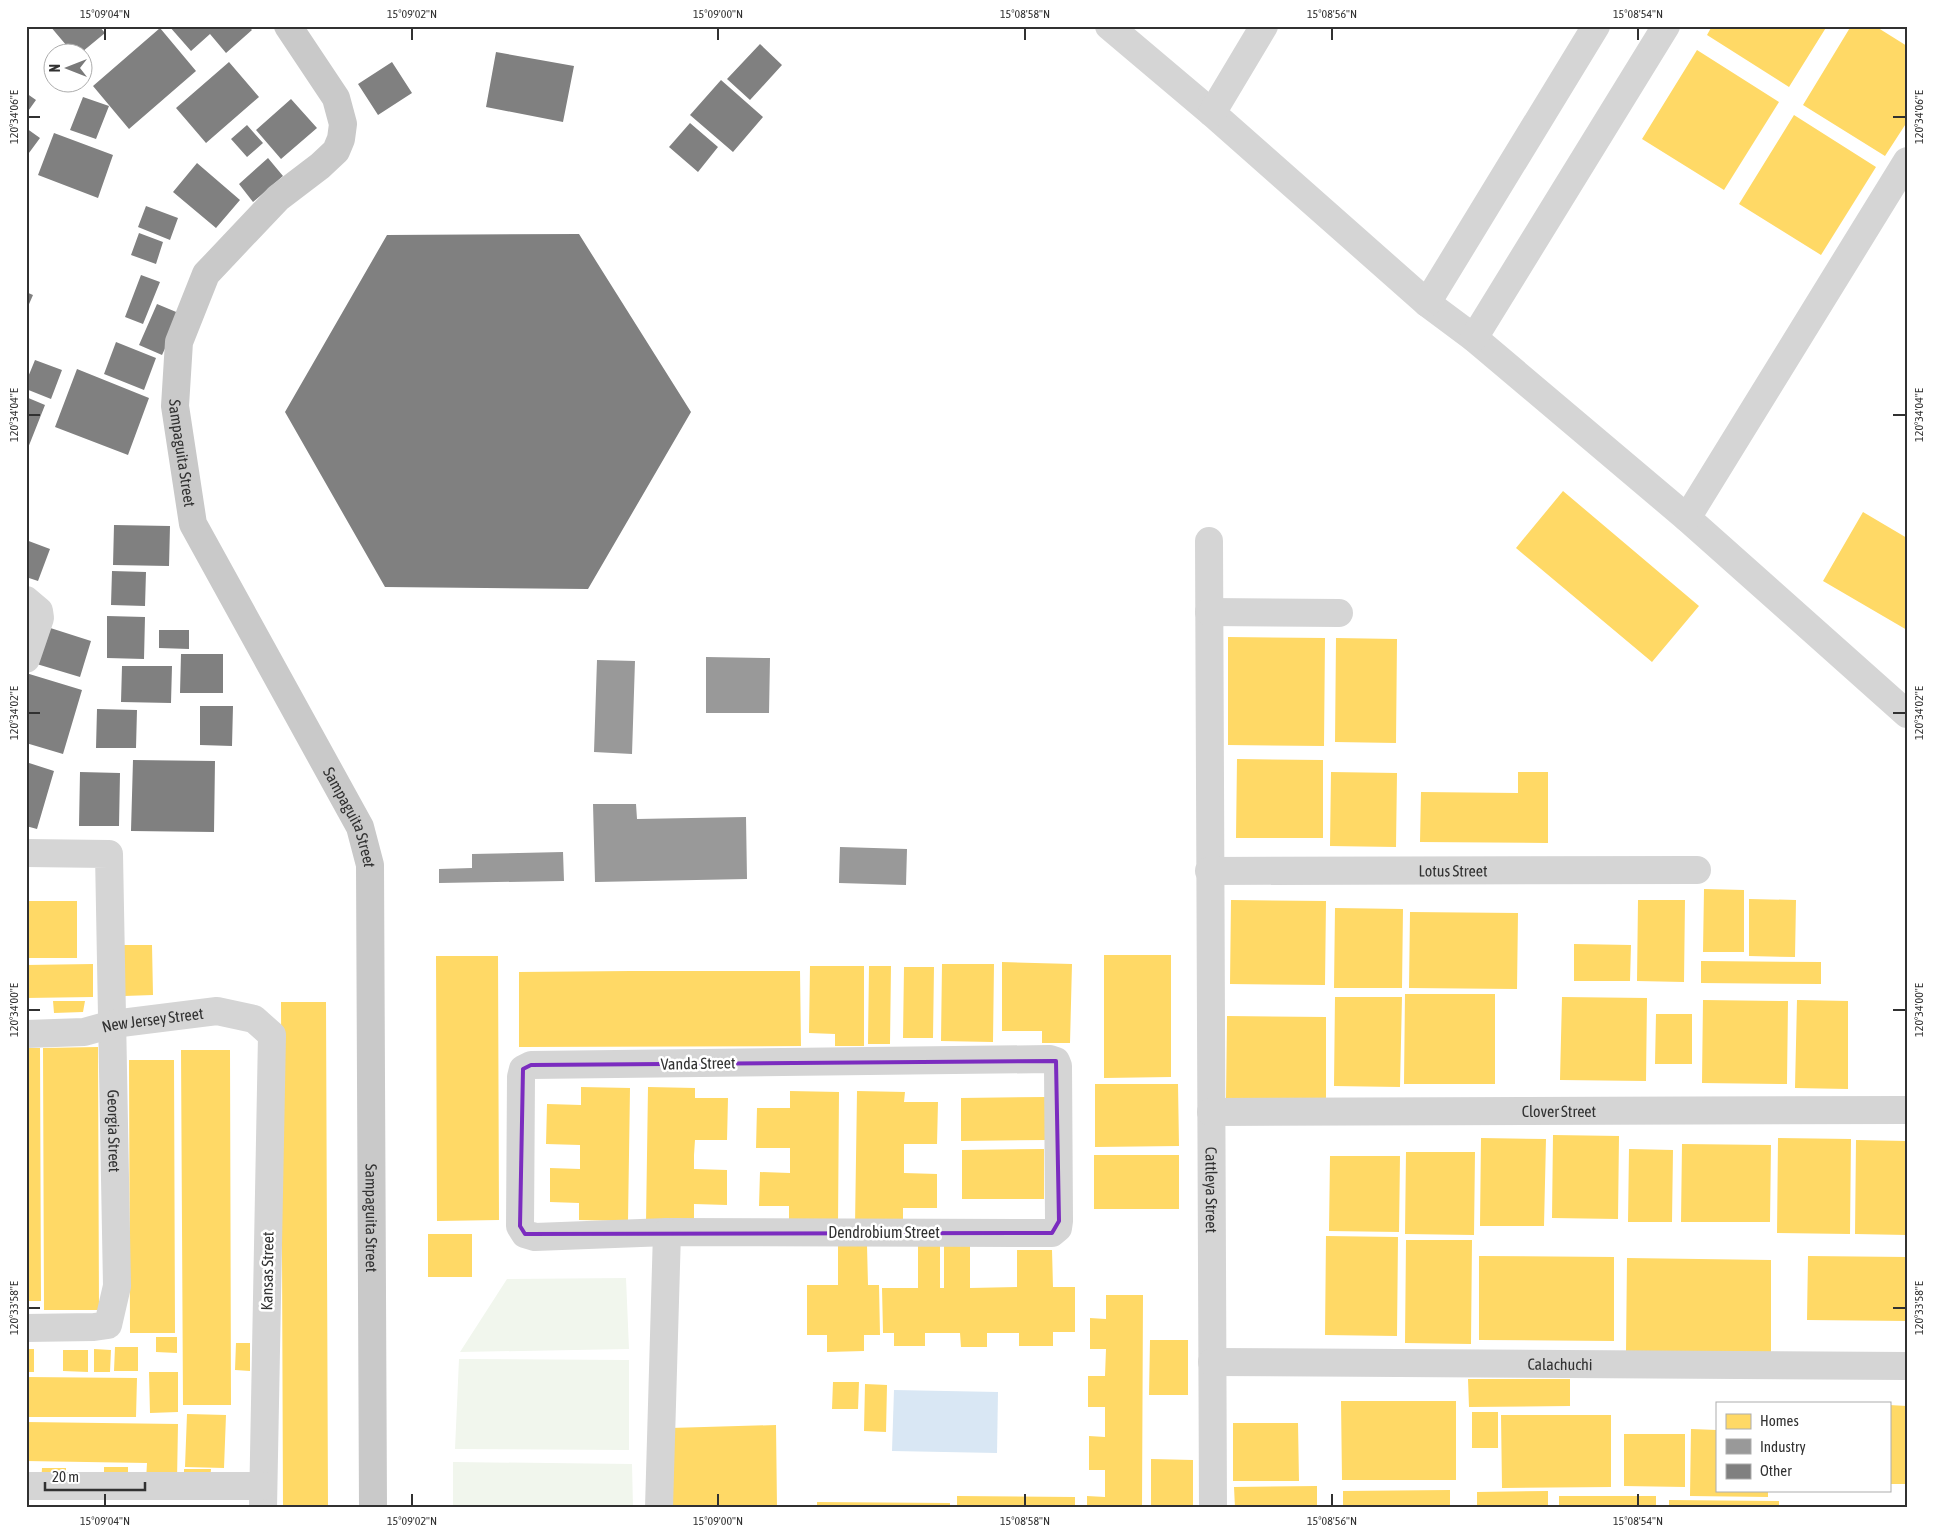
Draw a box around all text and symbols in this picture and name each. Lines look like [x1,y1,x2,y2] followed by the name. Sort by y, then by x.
[80,7,130,21] text: 15°09'04"N
[387,7,437,21] text: 15°09'02"N
[693,7,743,21] text: 15°09'00"N
[1000,7,1050,21] text: 15°08'58"N
[1307,7,1357,21] text: 15°08'56"N
[1613,7,1663,21] text: 15°08'54"N
[42,42,92,92] north arrow
[47,64,63,72] text: N
[7,90,21,144] text: 120°34'06"E
[1912,90,1926,144] text: 120°34'06"E
[7,388,21,442] text: 120°34'04"E
[1912,388,1926,442] text: 120°34'04"E
[166,399,199,509] street label: Sampaguita Street
[7,686,21,740] text: 120°34'02"E
[1912,686,1926,740] text: 120°34'02"E
[320,764,379,868] street label: Sampaguita Street
[1418,861,1488,880] street label: Lotus Street
[7,983,21,1037] text: 120°34'00"E
[1912,983,1926,1037] text: 120°34'00"E
[100,1004,205,1036] street label: New Jersey Street
[660,1053,736,1073] street label: Vanda Street
[104,1089,124,1173] street label: Georgia Street
[1522,1102,1597,1120] street label: Clover Street
[1202,1147,1221,1234] street label: Cattleya Street
[362,1164,381,1273] street label: Sampaguita Street
[828,1223,940,1241] street label: Dendrobium Street
[257,1231,277,1311] street label: Kansas Street
[7,1281,21,1335] text: 120°33'58"E
[1912,1281,1926,1335] text: 120°33'58"E
[1527,1355,1593,1373] street label: Calachuchi
[1716,1402,1890,1492] legend
[1760,1412,1799,1429] text: Homes
[1760,1438,1806,1455] text: Industry
[45,1459,145,1491] scale bar
[1760,1462,1792,1479] text: Other
[52,1468,79,1485] text: 20 m
[80,1514,130,1528] text: 15°09'04"N
[387,1514,437,1528] text: 15°09'02"N
[693,1514,743,1528] text: 15°09'00"N
[1000,1514,1050,1528] text: 15°08'58"N
[1307,1514,1357,1528] text: 15°08'56"N
[1613,1514,1663,1528] text: 15°08'54"N

